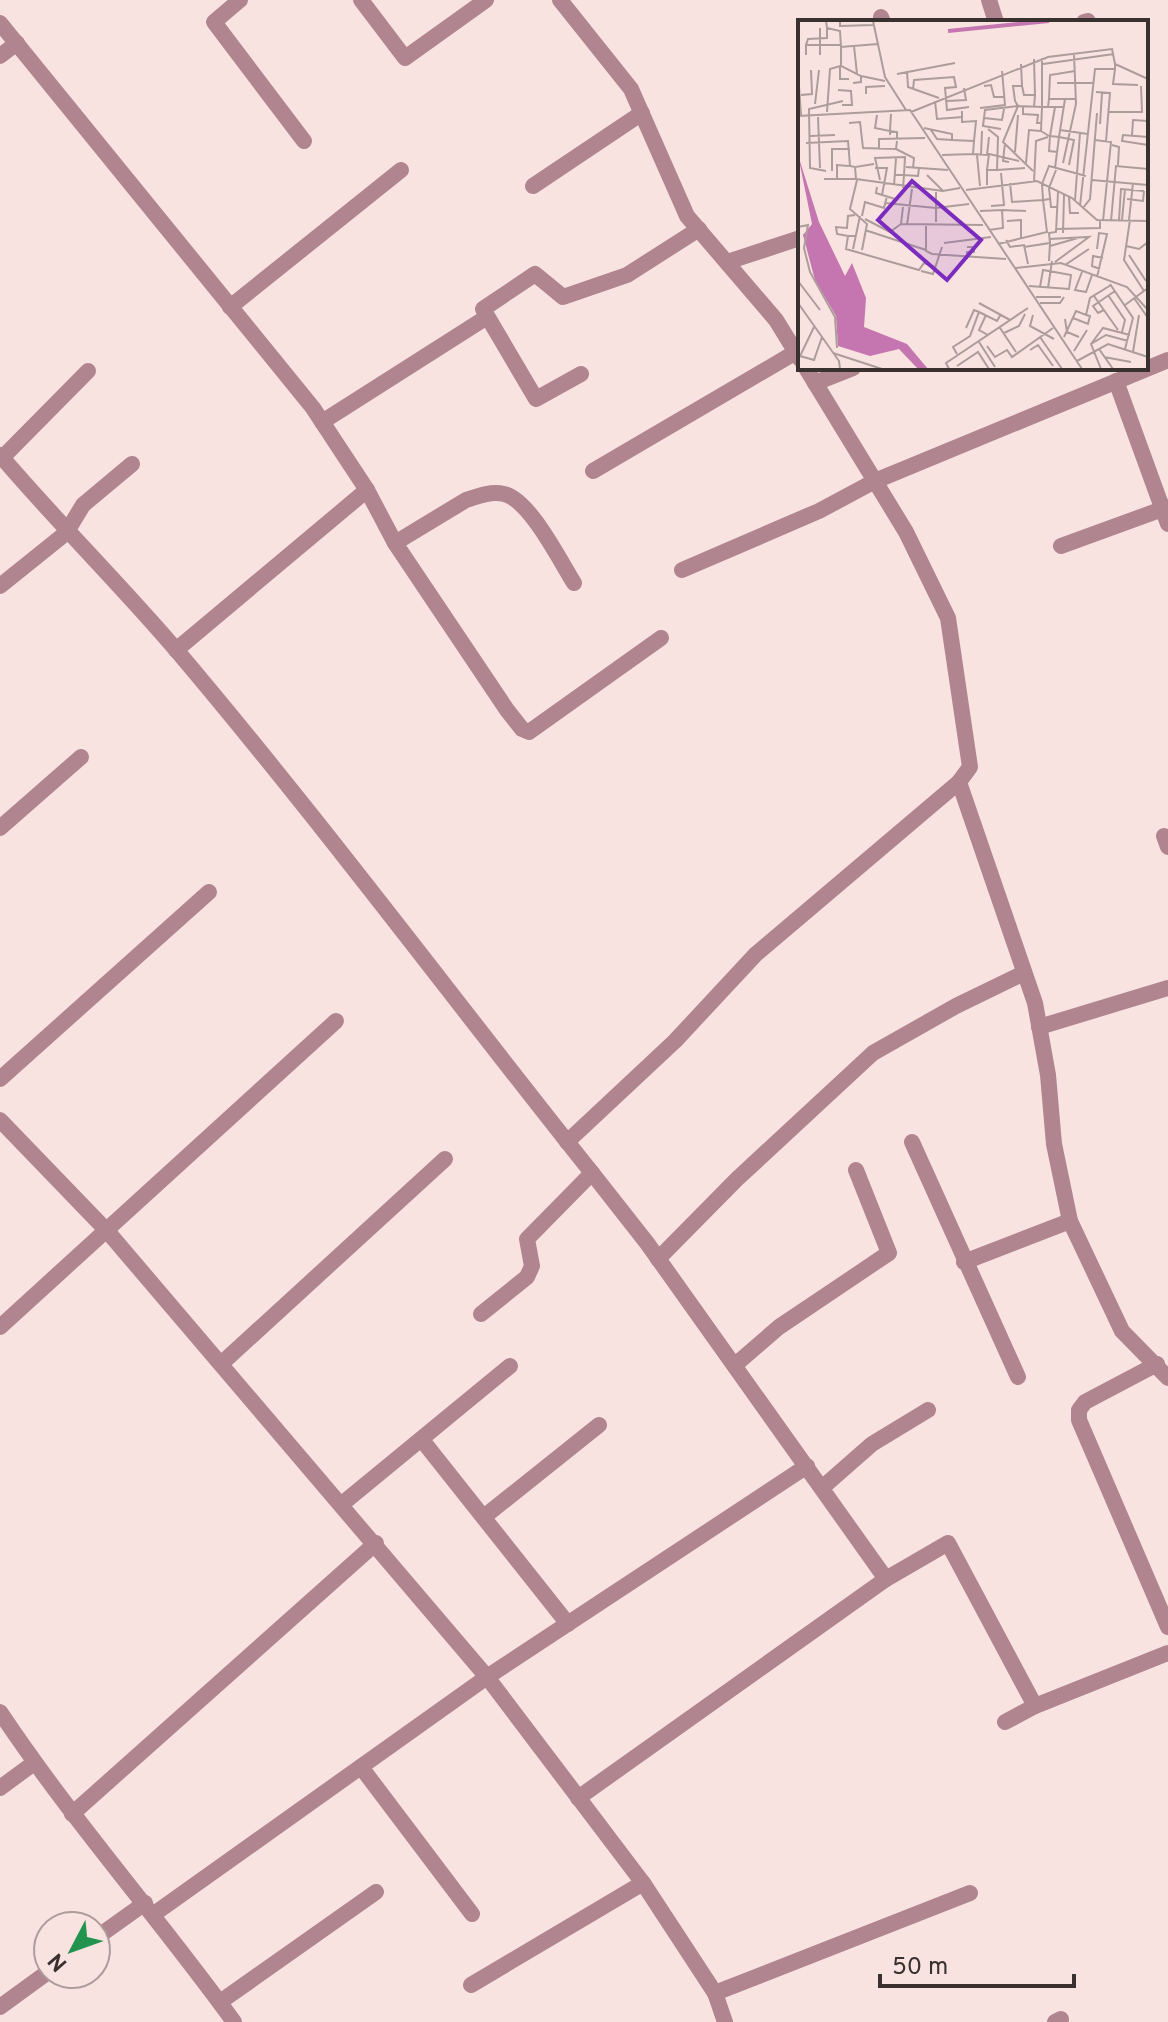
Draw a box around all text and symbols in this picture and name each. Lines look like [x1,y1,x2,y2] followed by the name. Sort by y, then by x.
[798,20,1148,370] inset map
[32,1910,112,1990] north arrow
[880,1938,1074,1988] scale bar
[43,1947,74,1976] text: N
[892,1953,948,1983] text: 50 m

